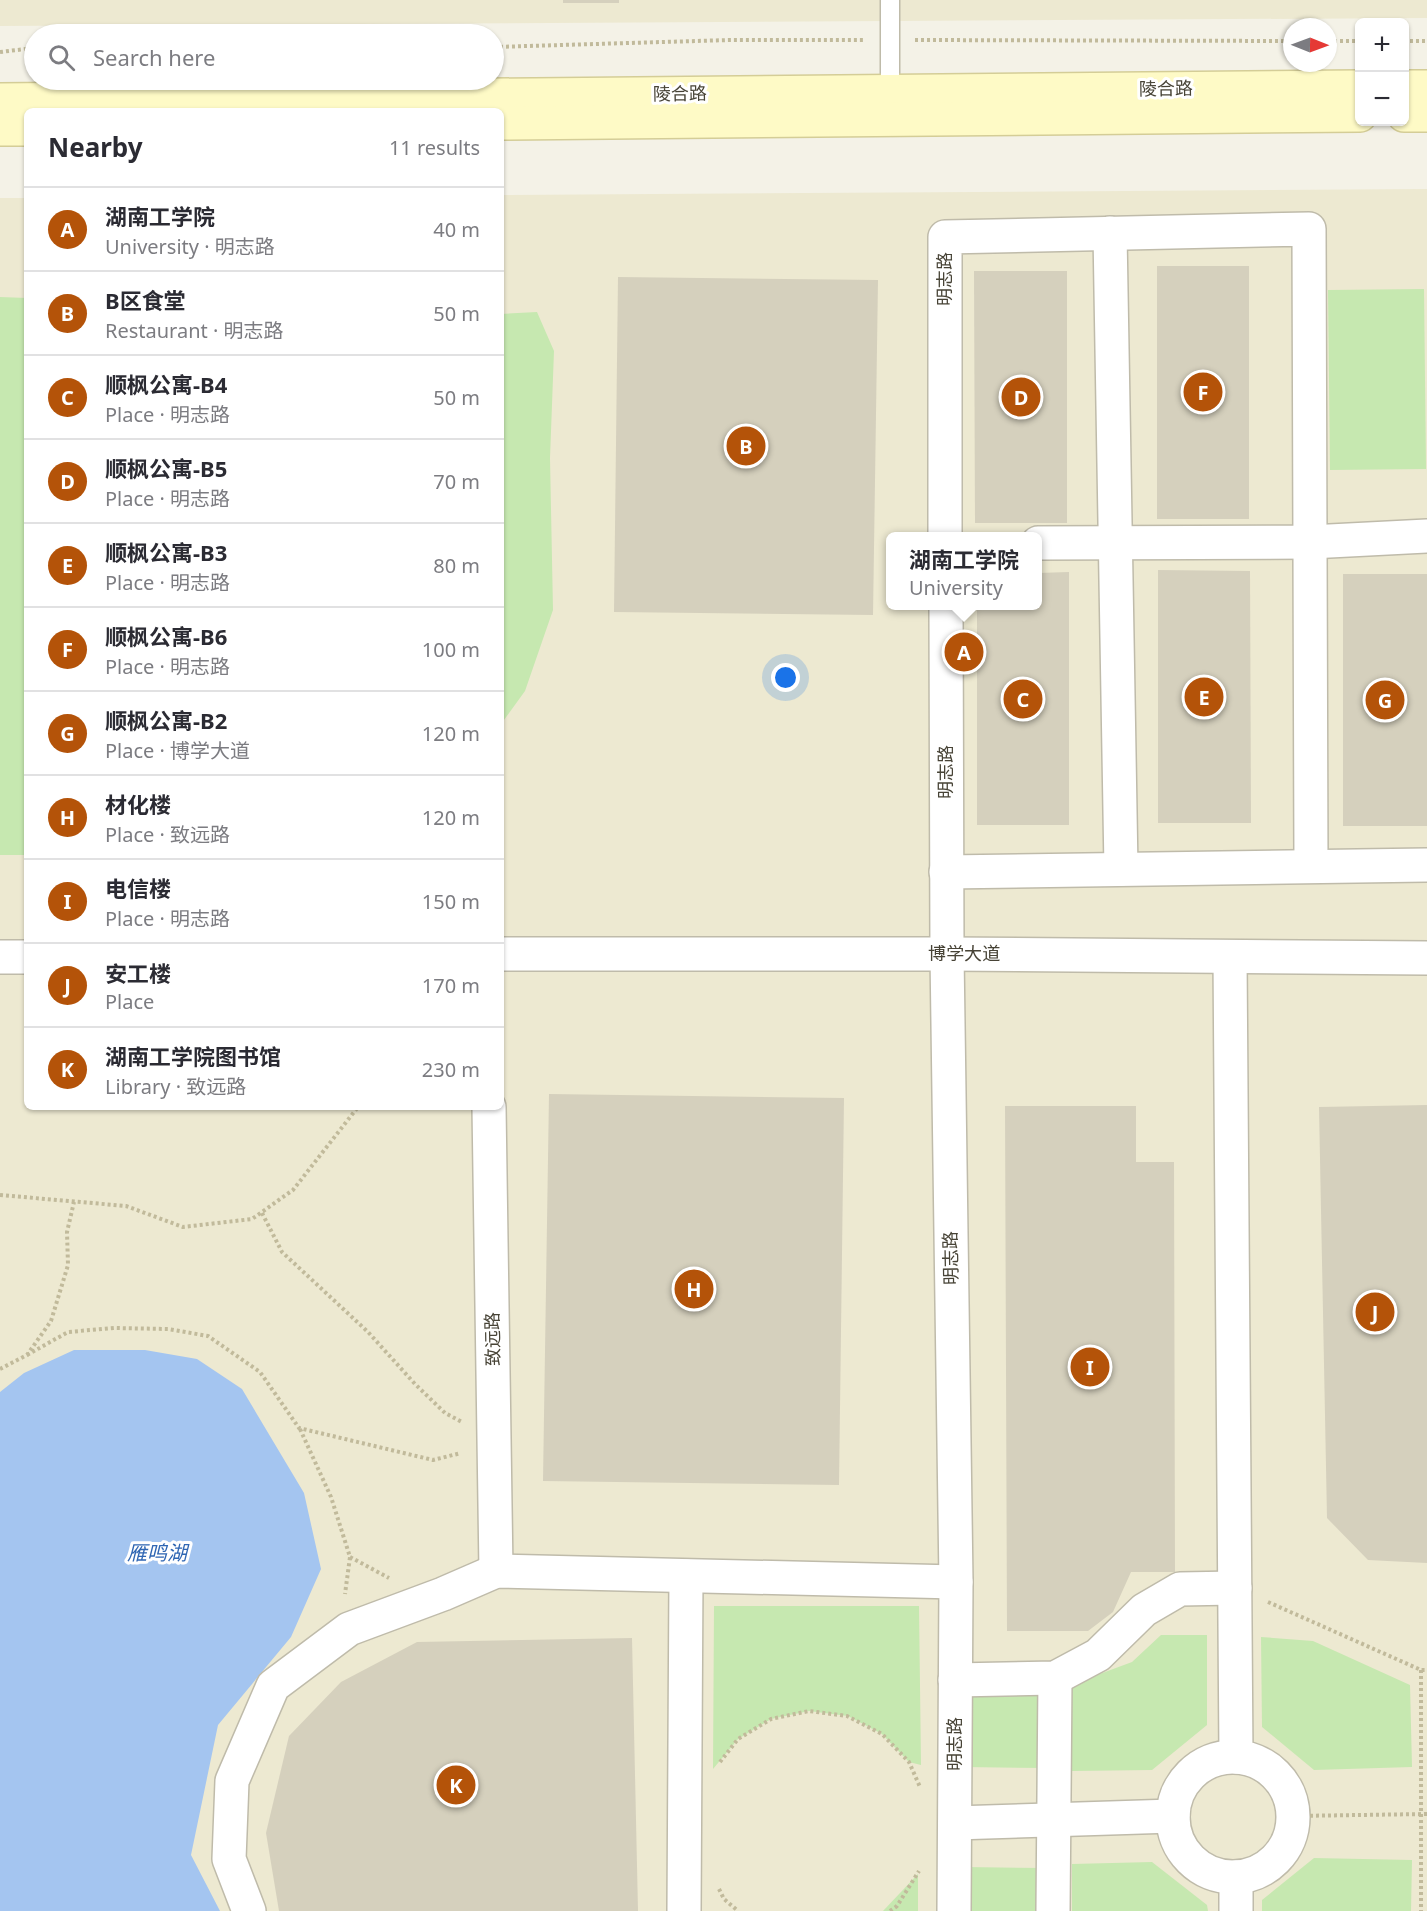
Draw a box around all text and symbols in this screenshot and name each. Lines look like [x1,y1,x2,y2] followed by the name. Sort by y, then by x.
[1283,18,1337,72] north arrow
[1355,18,1409,126] map controls
[1355,18,1409,72] button: +
[24,24,504,90] search box
[45,41,78,74] icon: search
[93,42,215,72] text: Search here
[1355,72,1409,126] button: −
[1139,76,1193,100] street label: 陵合路
[653,81,707,105] street label: 陵合路
[48,129,143,165] text: Nearby
[389,134,480,161] text: 11 results
[105,201,215,231] text: 湖南工学院
[61,216,74,243] text: A
[433,216,480,243] text: 40 m
[105,233,275,260] text: University · 明志路
[932,252,956,306] street label: 明志路
[105,285,186,315] text: B区食堂
[61,300,74,327] text: B
[433,300,480,327] text: 50 m
[105,317,284,344] text: Restaurant · 明志路
[105,369,227,399] text: 顺枫公寓-B4
[1184,370,1222,414] pin: F
[1002,374,1040,420] pin: D
[61,384,74,411] text: C
[433,384,480,411] text: 50 m
[105,401,230,428] text: Place · 明志路
[726,424,766,468] pin: B
[105,453,227,483] text: 顺枫公寓-B5
[60,468,75,495] text: D
[433,468,480,495] text: 70 m
[105,485,230,512] text: Place · 明志路
[886,532,1042,610] popup
[105,537,227,567] text: 顺枫公寓-B3
[909,544,1019,574] text: 湖南工学院
[62,552,73,579] text: E
[433,552,480,579] text: 80 m
[105,569,230,596] text: Place · 明志路
[909,574,1003,601] text: University
[105,621,227,651] text: 顺枫公寓-B6
[944,630,984,674] pin: A
[62,636,73,663] text: F
[422,636,480,663] text: 100 m
[105,653,230,680] text: Place · 明志路
[771,663,800,692] your location
[1184,674,1224,720] pin: E
[1004,676,1042,722] pin: C
[1366,678,1404,722] pin: G
[105,705,227,735] text: 顺枫公寓-B2
[60,720,75,747] text: G
[422,720,480,747] text: 120 m
[105,737,250,764] text: Place · 博学大道
[933,745,957,799] street label: 明志路
[105,789,171,819] text: 材化楼
[60,804,75,831] text: H
[422,804,480,831] text: 120 m
[105,821,230,848] text: Place · 致远路
[105,873,171,903] text: 电信楼
[64,888,71,915] text: I
[422,888,480,915] text: 150 m
[105,905,230,932] text: Place · 明志路
[928,941,1000,965] street label: 博学大道
[105,958,171,988] text: 安工楼
[64,972,71,999] text: J
[422,972,480,999] text: 170 m
[105,988,154,1015] text: Place
[105,1041,281,1071] text: 湖南工学院图书馆
[61,1056,74,1083] text: K
[422,1056,480,1083] text: 230 m
[105,1073,246,1100] text: Library · 致远路
[938,1231,962,1285] street label: 明志路
[674,1266,714,1312] pin: H
[1356,1290,1394,1334] pin: J
[480,1312,504,1366] street label: 致远路
[1070,1344,1110,1390] pin: I
[127,1539,190,1566] water label: 雁鸣湖
[942,1717,966,1771] street label: 明志路
[436,1762,476,1808] pin: K

